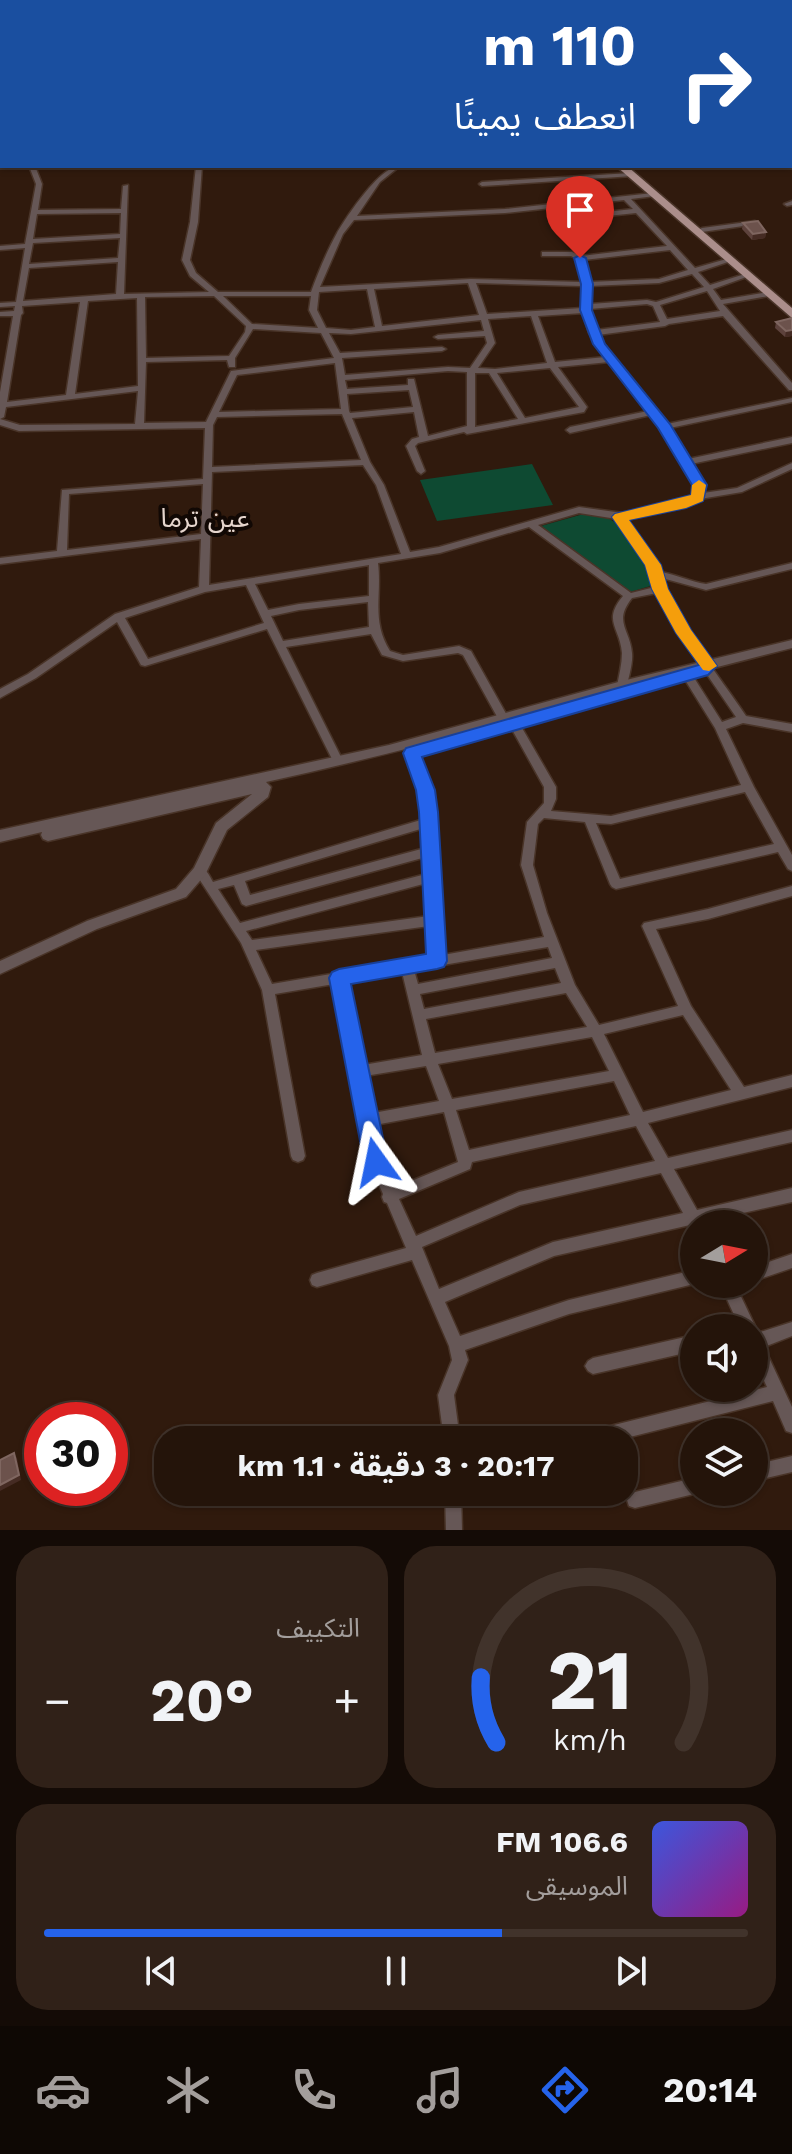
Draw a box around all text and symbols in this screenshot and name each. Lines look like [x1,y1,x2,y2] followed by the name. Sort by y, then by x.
[483,13,636,79] text: 110 m
[664,32,768,136] icon: right
[454,96,636,138] text: انعطف يمينًا
[546,176,614,258] pin
[558,188,602,232] icon: arrive
[161,503,249,533] district label: عين ترما
[334,1120,418,1204] position arrow
[680,1210,768,1298] north arrow
[680,1210,768,1506] map controls
[680,1314,768,1402] button: sound
[24,1402,128,1506] speed limit sign: 30
[680,1418,768,1506] button: layers
[237,1448,555,1483] text: 20:17 · 3 دقيقة · 1.1 km
[276,1613,360,1643] text: التكييف
[547,1632,633,1729] text: 21
[150,1665,254,1736] text: 20°
[44,1675,71,1727] text: −
[333,1675,360,1727] text: +
[553,1723,627,1757] text: km/h
[496,1824,628,1859] text: 106.6 FM
[526,1871,628,1901] text: الموسيقى
[139,1949,183,1993] icon: previous
[374,1949,418,1993] icon: pause
[609,1949,653,1993] icon: next
[35,2062,91,2118] icon: car
[160,2062,216,2118] icon: climate
[286,2062,342,2118] icon: phone
[412,2062,468,2118] icon: music
[537,2062,593,2118] icon: directions
[663,2069,757,2111] text: 20:14

